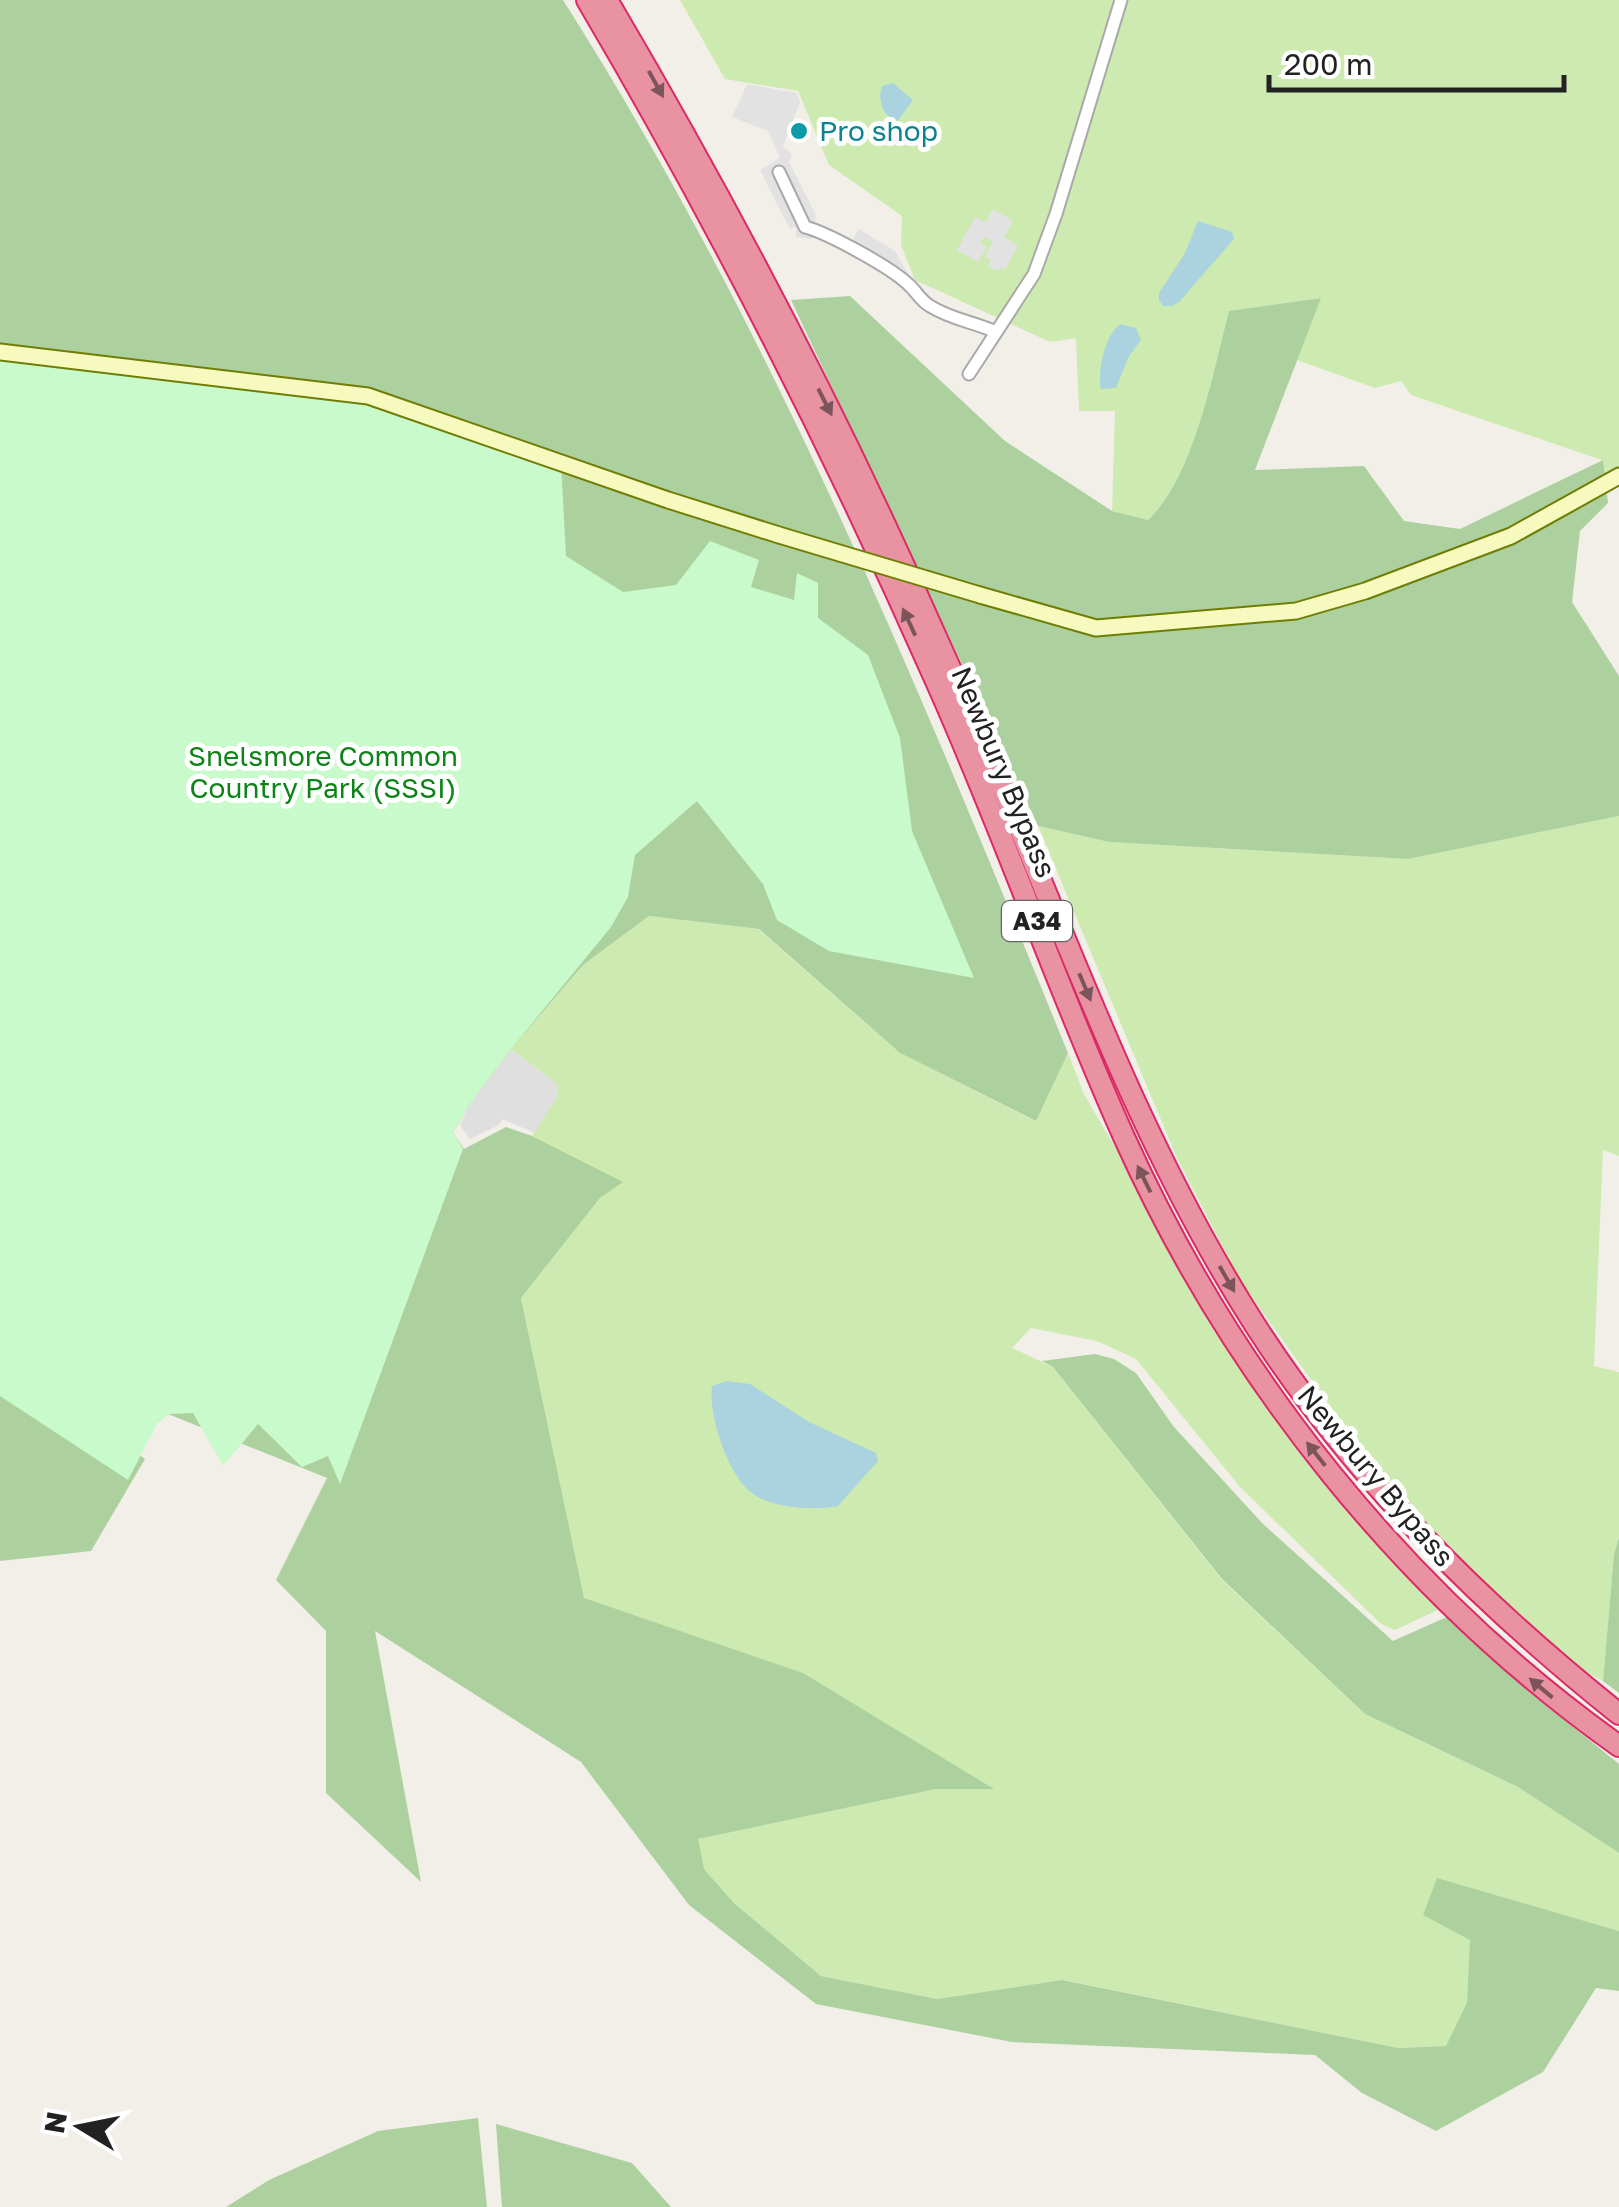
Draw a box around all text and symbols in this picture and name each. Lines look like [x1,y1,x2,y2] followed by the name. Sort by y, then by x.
[1269,30,1564,92] scale bar
[1284,46,1373,82] text: 200 m
[648,70,665,99] one-way arrow
[819,114,938,147] place label: Pro shop
[788,120,810,142] marker: Pro shop
[816,388,833,417] one-way arrow
[901,607,918,636] one-way arrow
[945,662,1064,882] street label: Newbury Bypass
[188,739,458,804] park label: Snelsmore Common Country Park (SSSI)
[1002,901,1072,941] road number: A34
[1077,972,1093,1002] one-way arrow
[1136,1164,1153,1193] one-way arrow
[1218,1265,1236,1293] one-way arrow
[1291,1379,1461,1573] street label: Newbury Bypass
[1306,1442,1327,1467] one-way arrow
[1529,1677,1554,1699] one-way arrow
[30,2077,130,2177] north arrow
[37,2109,73,2136] text: N

